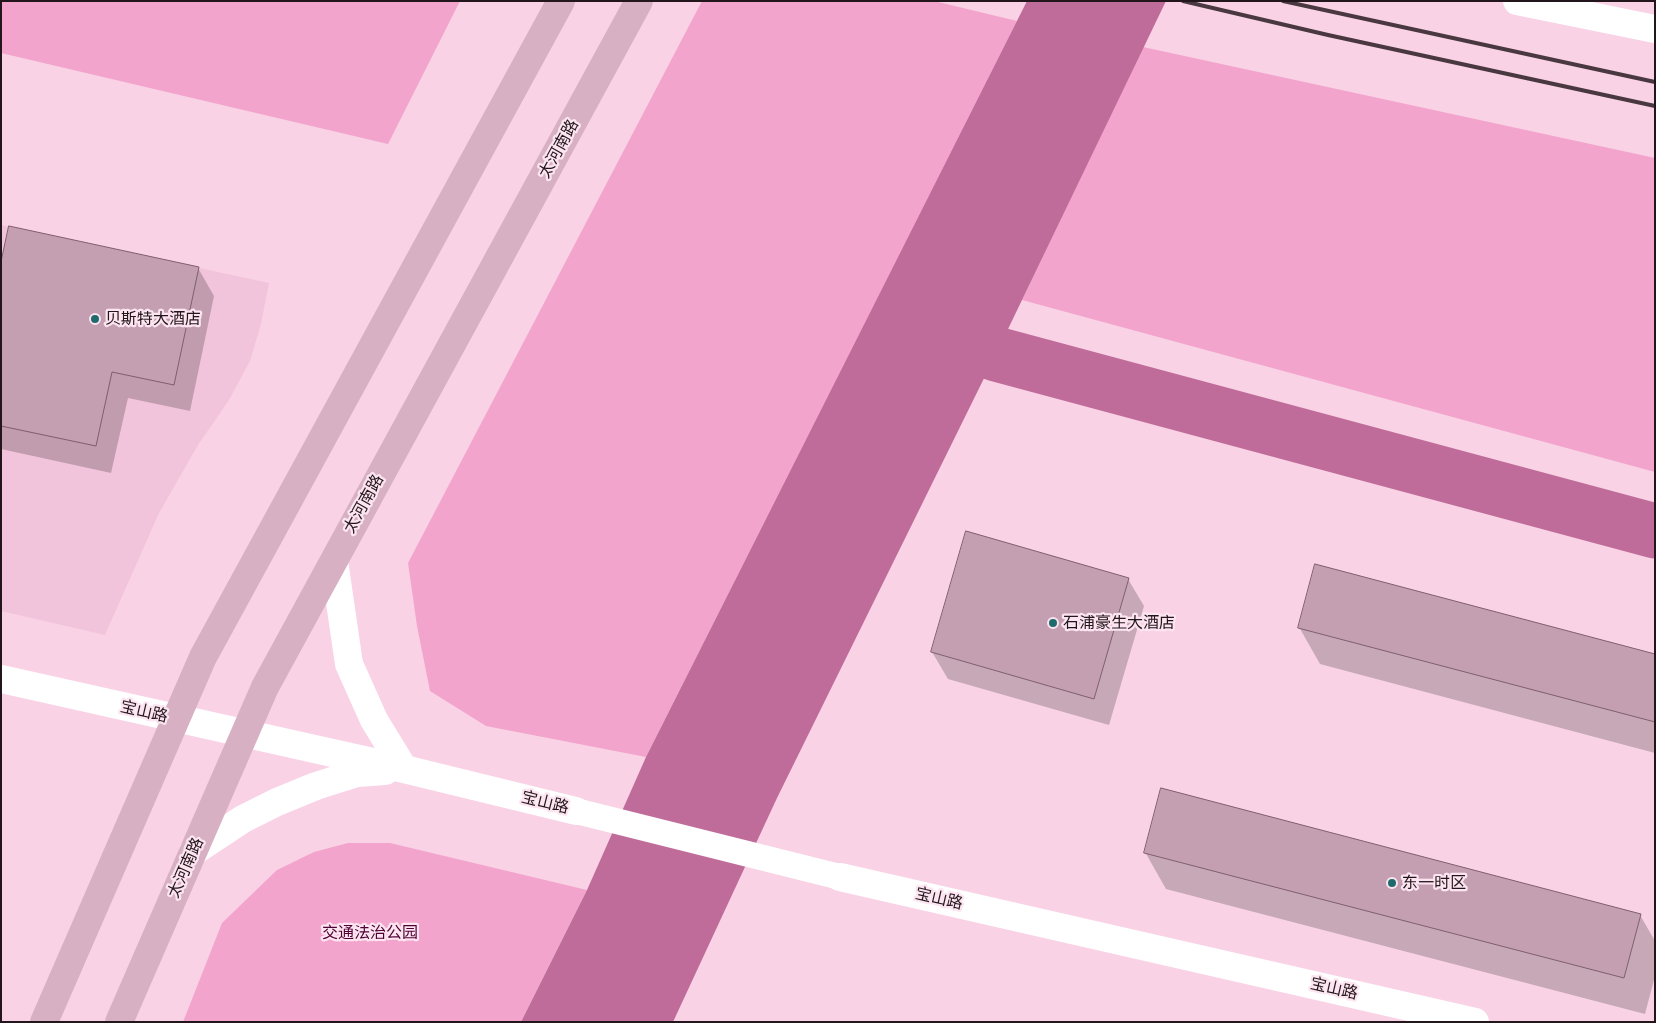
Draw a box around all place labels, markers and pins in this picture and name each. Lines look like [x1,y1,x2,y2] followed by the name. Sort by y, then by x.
[105,309,201,329] place label: 贝斯特大酒店
[89,313,101,325] marker: 贝斯特大酒店
[1063,613,1175,633] place label: 石浦豪生大酒店
[1047,617,1059,629] marker: 石浦豪生大酒店
[1402,873,1466,893] place label: 东一时区
[1386,877,1398,889] marker: 东一时区

